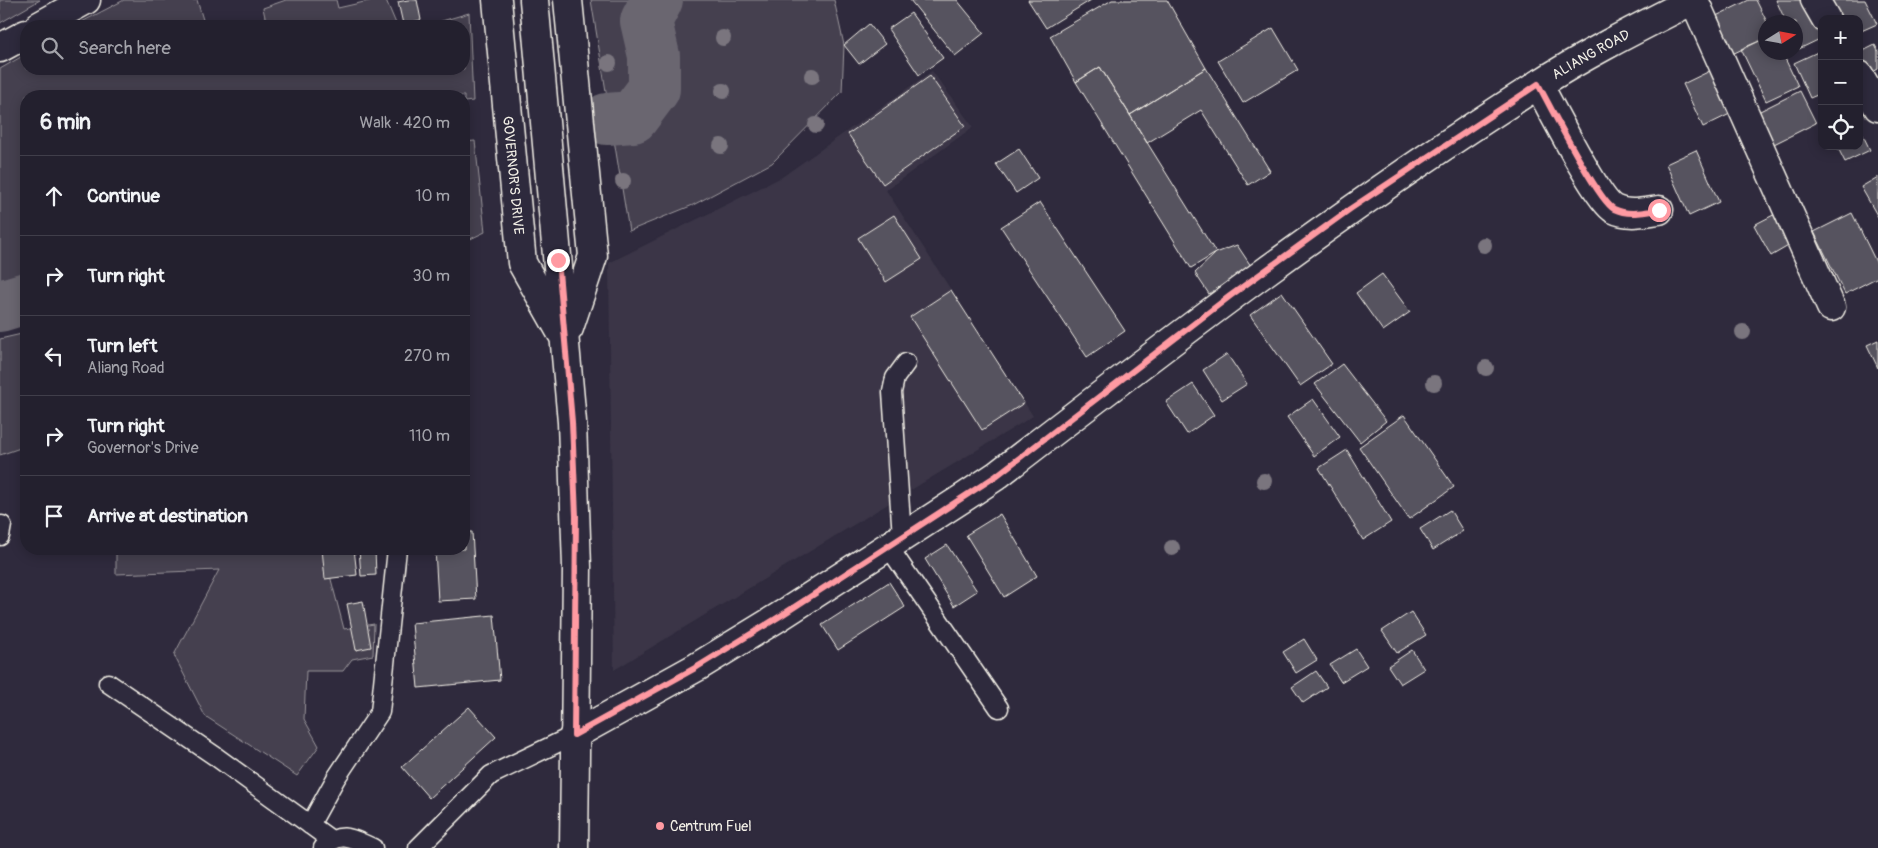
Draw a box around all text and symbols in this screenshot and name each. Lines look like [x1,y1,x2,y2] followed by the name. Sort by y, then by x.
[1758,15,1803,60] north arrow
[1818,15,1863,150] map controls
[1818,15,1863,60] button: +
[20,20,470,75] search box
[1548,25,1633,83] street label: ALIANG ROAD
[38,34,66,62] icon: search
[78,36,171,60] text: Search here
[1818,60,1863,105] button: −
[1818,105,1863,150] button: locate
[40,109,91,136] text: 6 min
[359,113,450,133] text: Walk · 420 m
[500,115,528,235] street label: GOVERNOR'S DRIVE
[40,182,68,210] icon: ahead
[87,184,160,208] text: Continue
[415,186,450,206] text: 10 m
[1648,199,1671,222] route start
[547,249,570,272] route end
[40,262,68,290] icon: right
[87,264,165,288] text: Turn right
[412,266,450,286] text: 30 m
[87,334,157,358] text: Turn left
[40,342,68,370] icon: left
[404,346,450,366] text: 270 m
[87,358,165,378] text: Aliang Road
[87,414,165,438] text: Turn right
[40,422,68,450] icon: right
[409,426,450,446] text: 110 m
[87,438,199,458] text: Governor's Drive
[40,502,68,530] icon: arrive
[87,504,248,528] text: Arrive at destination
[670,818,751,835] place label: Centrum Fuel
[654,820,666,832] marker: Centrum Fuel

